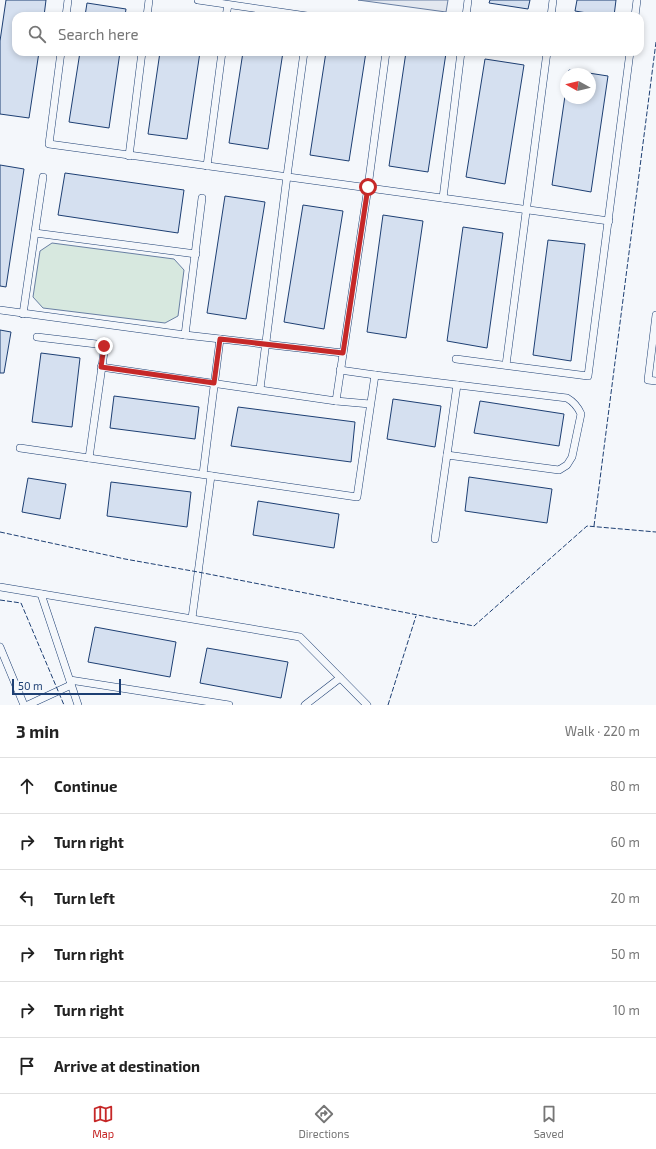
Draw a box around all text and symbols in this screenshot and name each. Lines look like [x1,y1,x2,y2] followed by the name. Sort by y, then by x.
[12,12,644,56] search box
[26,23,48,45] icon: search
[58,25,139,43] text: Search here
[560,68,596,104] north arrow
[359,178,377,196] route start
[95,337,113,355] route end
[12,677,121,696] scale bar
[18,679,43,692] text: 50 m
[16,721,59,741] text: 3 min
[565,723,640,739] text: Walk · 220 m
[16,775,38,797] icon: ahead
[54,777,117,795] text: Continue
[610,778,640,794] text: 80 m
[16,831,38,853] icon: right
[54,833,124,851] text: Turn right
[610,834,640,850] text: 60 m
[16,887,38,909] icon: left
[54,889,115,907] text: Turn left
[611,890,640,906] text: 20 m
[16,943,38,965] icon: right
[54,945,124,963] text: Turn right
[611,946,640,962] text: 50 m
[16,999,38,1021] icon: right
[54,1001,124,1019] text: Turn right
[613,1002,640,1018] text: 10 m
[16,1055,38,1077] icon: arrive
[54,1057,200,1075] text: Arrive at destination
[92,1103,114,1140] tab: Map
[299,1103,349,1140] tab: Directions
[534,1103,564,1140] tab: Saved

